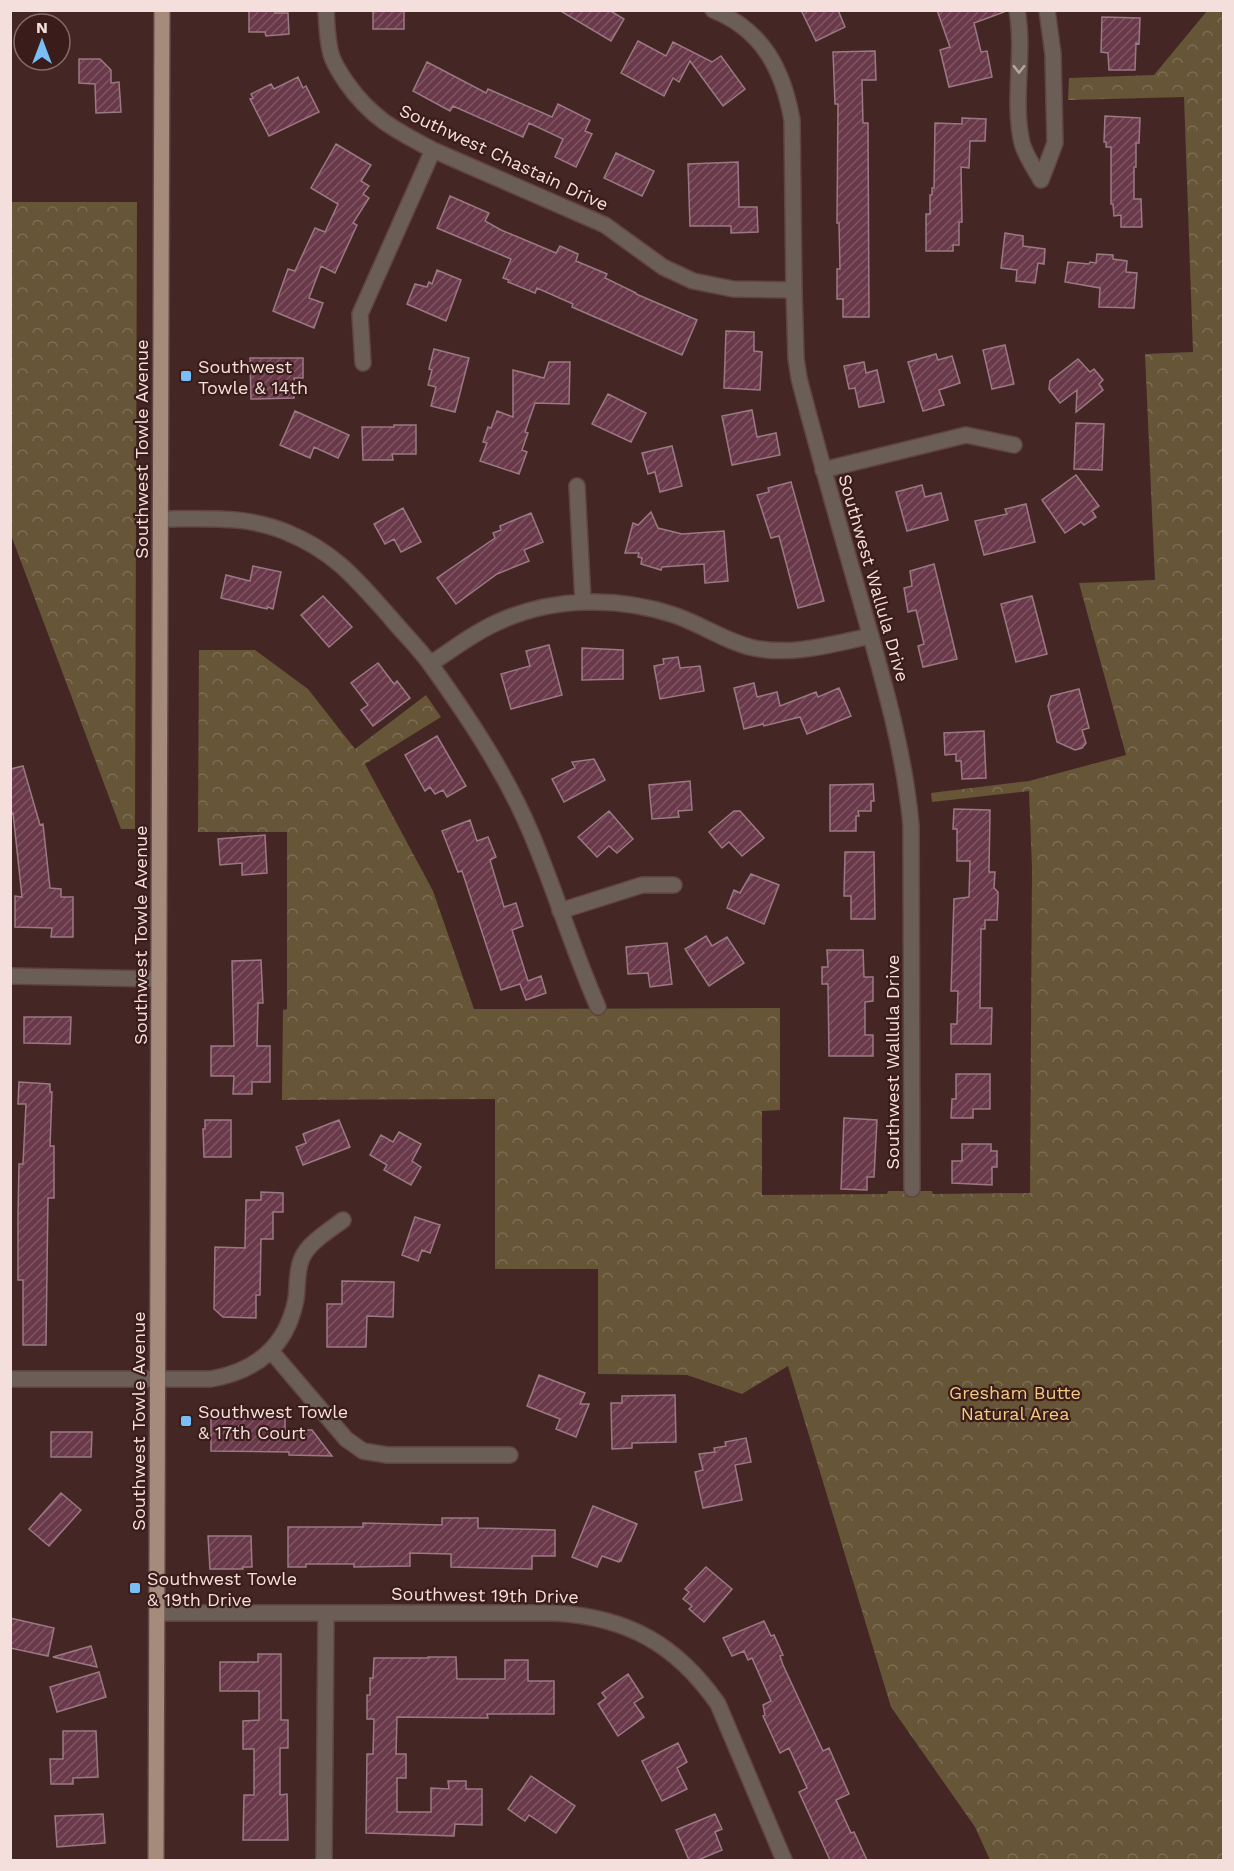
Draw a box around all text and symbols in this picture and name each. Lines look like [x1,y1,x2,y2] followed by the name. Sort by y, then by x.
[12,12,72,72] north arrow
[36,18,48,37] text: N
[1013,64,1025,73] one-way arrow
[396,99,612,215] street label: Southwest Chastain Drive
[131,339,152,559] street label: Southwest Towle Avenue
[198,356,308,398] place label: Southwest Towle & 14th
[179,369,193,383] marker: Southwest Towle & 14th
[834,472,914,684] street label: Southwest Wallula Drive
[130,825,151,1045] street label: Southwest Towle Avenue
[882,955,903,1169] street label: Southwest Wallula Drive
[128,1311,149,1531] street label: Southwest Towle Avenue
[949,1382,1081,1424] park label: Gresham Butte Natural Area
[198,1401,348,1443] place label: Southwest Towle & 17th Court
[179,1414,193,1428] marker: Southwest Towle & 17th Court
[147,1568,297,1610] place label: Southwest Towle & 19th Drive
[128,1581,142,1595] marker: Southwest Towle & 19th Drive
[391,1583,579,1607] street label: Southwest 19th Drive

